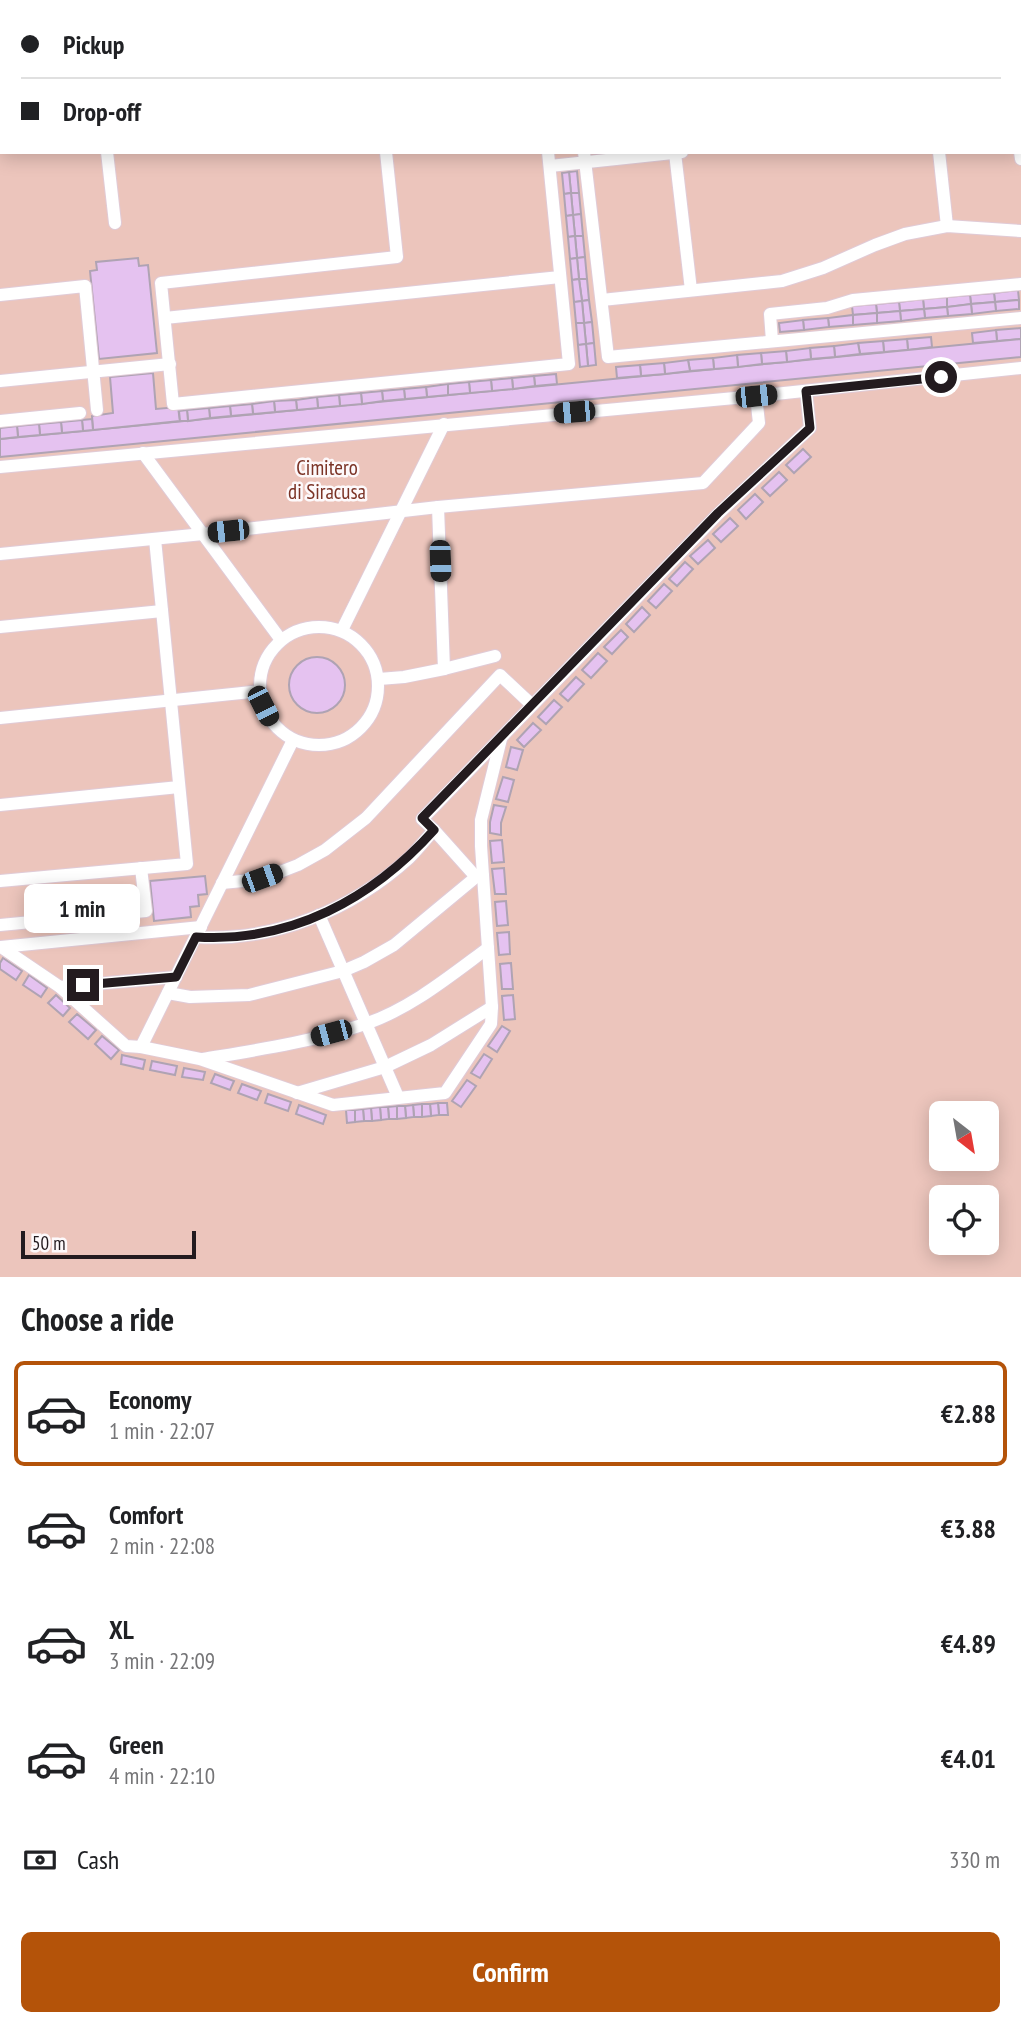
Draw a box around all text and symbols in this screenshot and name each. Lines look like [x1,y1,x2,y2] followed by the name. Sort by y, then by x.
[63,28,124,61] text: Pickup
[63,95,141,128] text: Drop-off
[925,361,957,393] route start
[735,383,778,409] car
[553,400,596,424] car
[288,454,366,505] park label: Cimitero di Siracusa
[207,518,250,544] car
[429,540,452,582] car
[245,683,282,729] car
[239,861,286,895] car
[25,884,141,932] callout: 1 min
[59,894,105,923] text: 1 min
[67,969,99,1001] route end
[308,1017,355,1049] car
[929,1101,999,1171] north arrow
[929,1101,999,1255] map controls
[929,1185,999,1255] button: locate
[21,1228,196,1260] scale bar
[32,1231,66,1255] text: 50 m
[21,1298,174,1340] text: Choose a ride
[25,1382,88,1445] icon: car
[109,1383,191,1416] text: Economy
[941,1397,996,1430] text: €2.88
[109,1416,215,1445] text: 1 min · 22:07
[25,1497,88,1560] icon: car
[109,1498,183,1531] text: Comfort
[941,1512,996,1545] text: €3.88
[109,1531,215,1560] text: 2 min · 22:08
[25,1612,88,1675] icon: car
[109,1613,134,1646] text: XL
[941,1627,996,1660] text: €4.89
[109,1646,215,1675] text: 3 min · 22:09
[25,1727,88,1790] icon: car
[109,1728,164,1761] text: Green
[941,1742,996,1775] text: €4.01
[109,1761,215,1790] text: 4 min · 22:10
[21,1841,59,1879] icon: cash
[77,1843,119,1876] text: Cash
[949,1845,1000,1874] text: 330 m
[21,1932,1000,2012] button: Confirm

